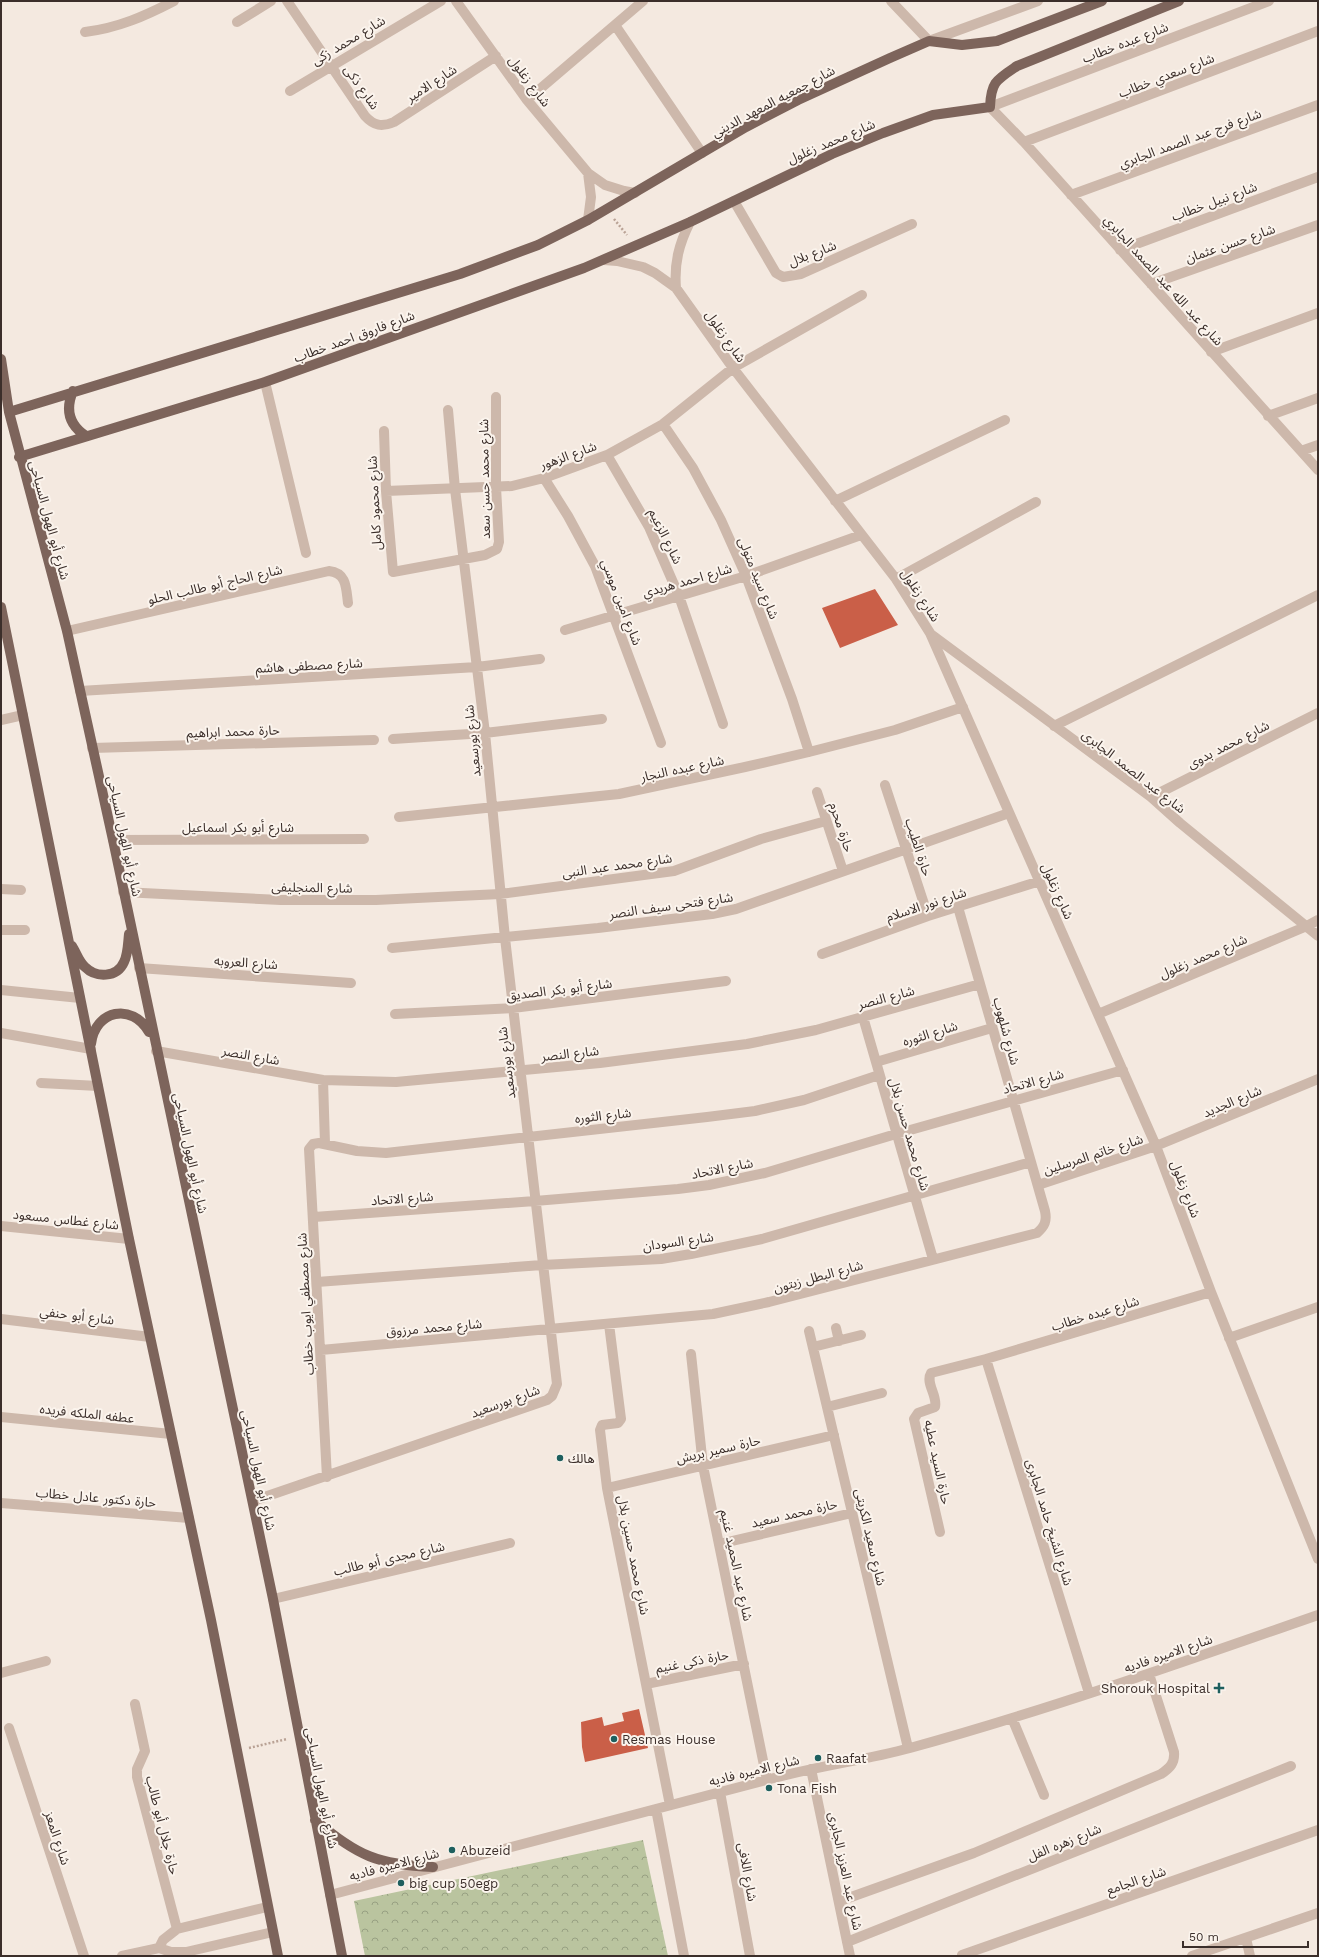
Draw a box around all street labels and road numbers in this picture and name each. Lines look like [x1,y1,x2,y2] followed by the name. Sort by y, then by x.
[309,13,389,71] street label: شارع محمد زكى
[1080,19,1171,69] street label: شارع عبده خطاب
[1116,50,1217,103] street label: شارع سعدي خطاب
[503,53,554,112] street label: شارع زغلول
[338,62,382,114] street label: شارع ذكى
[402,62,461,108] street label: شارع الامير
[709,63,839,143] street label: شارع جمعيه المعهد الديني
[1117,106,1265,174] street label: شارع فرج عبد الصمد الجابري
[785,116,878,169] street label: شارع محمد زغلول
[1169,179,1260,227] street label: شارع نبيل خطاب
[1099,212,1226,351] street label: شارع عبد الله عبد الصمد الجابري
[1183,221,1278,269] street label: شارع حسن عثمان
[786,237,839,272] street label: شارع بلال
[700,307,749,367] street label: شارع زغلول
[292,308,418,368] street label: شارع فاروق احمد خطاب
[476,419,496,539] street label: شارع محمد حسن سعد
[537,438,600,476] street label: شارع الزهور
[365,455,387,551] street label: شارع محمود كامل
[23,459,73,582] street label: شارع أبو الهول السياحى
[643,506,685,568] street label: شارع الزعيم
[733,535,782,622] street label: شارع سيد متولى
[595,557,645,649] street label: شارع امين موسي
[146,561,285,610] street label: شارع الحاج أبو طالب الحلو
[641,561,734,603] street label: شارع احمد هريدي
[895,566,943,626] street label: شارع زغلول
[255,655,363,679] street label: شارع مصطفى هاشم
[461,704,487,778] street label: شارع بورسعيد
[1185,717,1273,774] street label: شارع محمد بدوى
[186,722,280,744] street label: حارة محمد ابراهيم
[1077,726,1188,819] street label: شارع عبد الصمد الجابرى
[638,752,726,788] street label: شارع عبده النجار
[101,774,145,898] street label: شارع أبو الهول السياحى
[825,800,857,855] street label: حارة محرم
[902,816,935,878] street label: حارة الطيب
[182,819,294,838] street label: شارع أبو بكر اسماعيل
[561,850,674,884] street label: شارع محمد عبد النبى
[1036,861,1077,923] street label: شارع زغلول
[271,879,353,899] street label: شارع المنجليفى
[884,884,969,927] street label: شارع نور الاسلام
[607,889,734,925] street label: شارع فتحى سيف النصر
[1157,931,1250,984] street label: شارع محمد زغلول
[213,953,278,975] street label: شارع العروبه
[505,975,613,1006] street label: شارع أبو بكر الصديق
[855,983,917,1015] street label: شارع النصر
[987,996,1023,1067] street label: شارع شلهوب
[901,1018,960,1052] street label: شارع الثوره
[495,1026,521,1100] street label: شارع بورسعيد
[219,1043,281,1071] street label: شارع النصر
[539,1043,600,1067] street label: شارع النصر
[1001,1066,1066,1100] street label: شارع الاتحاد
[883,1076,933,1193] street label: شارع محمد حسن بلال
[1201,1082,1265,1123] street label: شارع الجديد
[167,1091,211,1215] street label: شارع أبو الهول السياحى
[574,1105,632,1129] street label: شارع الثوره
[1041,1131,1146,1181] street label: شارع خاتم المرسلين
[690,1155,755,1185] street label: شارع الاتحاد
[1165,1159,1203,1221] street label: شارع زغلول
[370,1189,434,1211] street label: شارع الاتحاد
[12,1206,120,1236] street label: شارع غطاس مسعود
[642,1229,715,1257] street label: شارع السودان
[294,1232,320,1376] street label: شارع مصطفي ايوب خطاب
[772,1257,865,1299] street label: شارع البطل زيتون
[1049,1293,1142,1337] street label: شارع عبده خطاب
[38,1303,115,1331] street label: شارع أبو حنفي
[385,1316,483,1342] street label: شارع محمد مرزوق
[469,1382,543,1424] street label: شارع بورسعيد
[39,1401,135,1426] street label: عطفه الملكه فريده
[235,1408,279,1532] street label: شارع أبو الهول السياحى
[921,1418,954,1506] street label: حارة السيد عطيه
[674,1432,762,1467] street label: حارة سمير بريش
[1020,1457,1076,1588] street label: شارع الشيخ حامد الجابرى
[35,1485,157,1511] street label: حارة دكتور عادل خطاب
[849,1487,889,1588] street label: شارع سعيد الكريتى
[612,1494,652,1617] street label: شارع محمد حسين بلال
[750,1496,839,1531] street label: حارة محمد سعيد
[714,1508,756,1623] street label: شارع عبد الحميد غنيم
[332,1538,447,1581] street label: شارع مجدى أبو طالب
[1122,1631,1215,1678] street label: شارع الاميره فاديه
[654,1647,731,1679] street label: حارة ذكى غنيم
[299,1726,341,1850] street label: شارع أبو الهول السياحى
[707,1752,802,1792] street label: شارع الاميره فاديه
[142,1774,183,1877] street label: حارة جلال أبو طالب
[39,1808,73,1868] street label: شارع المعز
[823,1811,865,1932] street label: شارع عبد العزيز الجابرى
[1025,1821,1104,1867] street label: شارع زهره الفل
[732,1842,760,1903] street label: شارع اللافى
[348,1845,441,1887] street label: شارع الاميره فاديه
[1104,1863,1169,1901] street label: شارع الجامع

